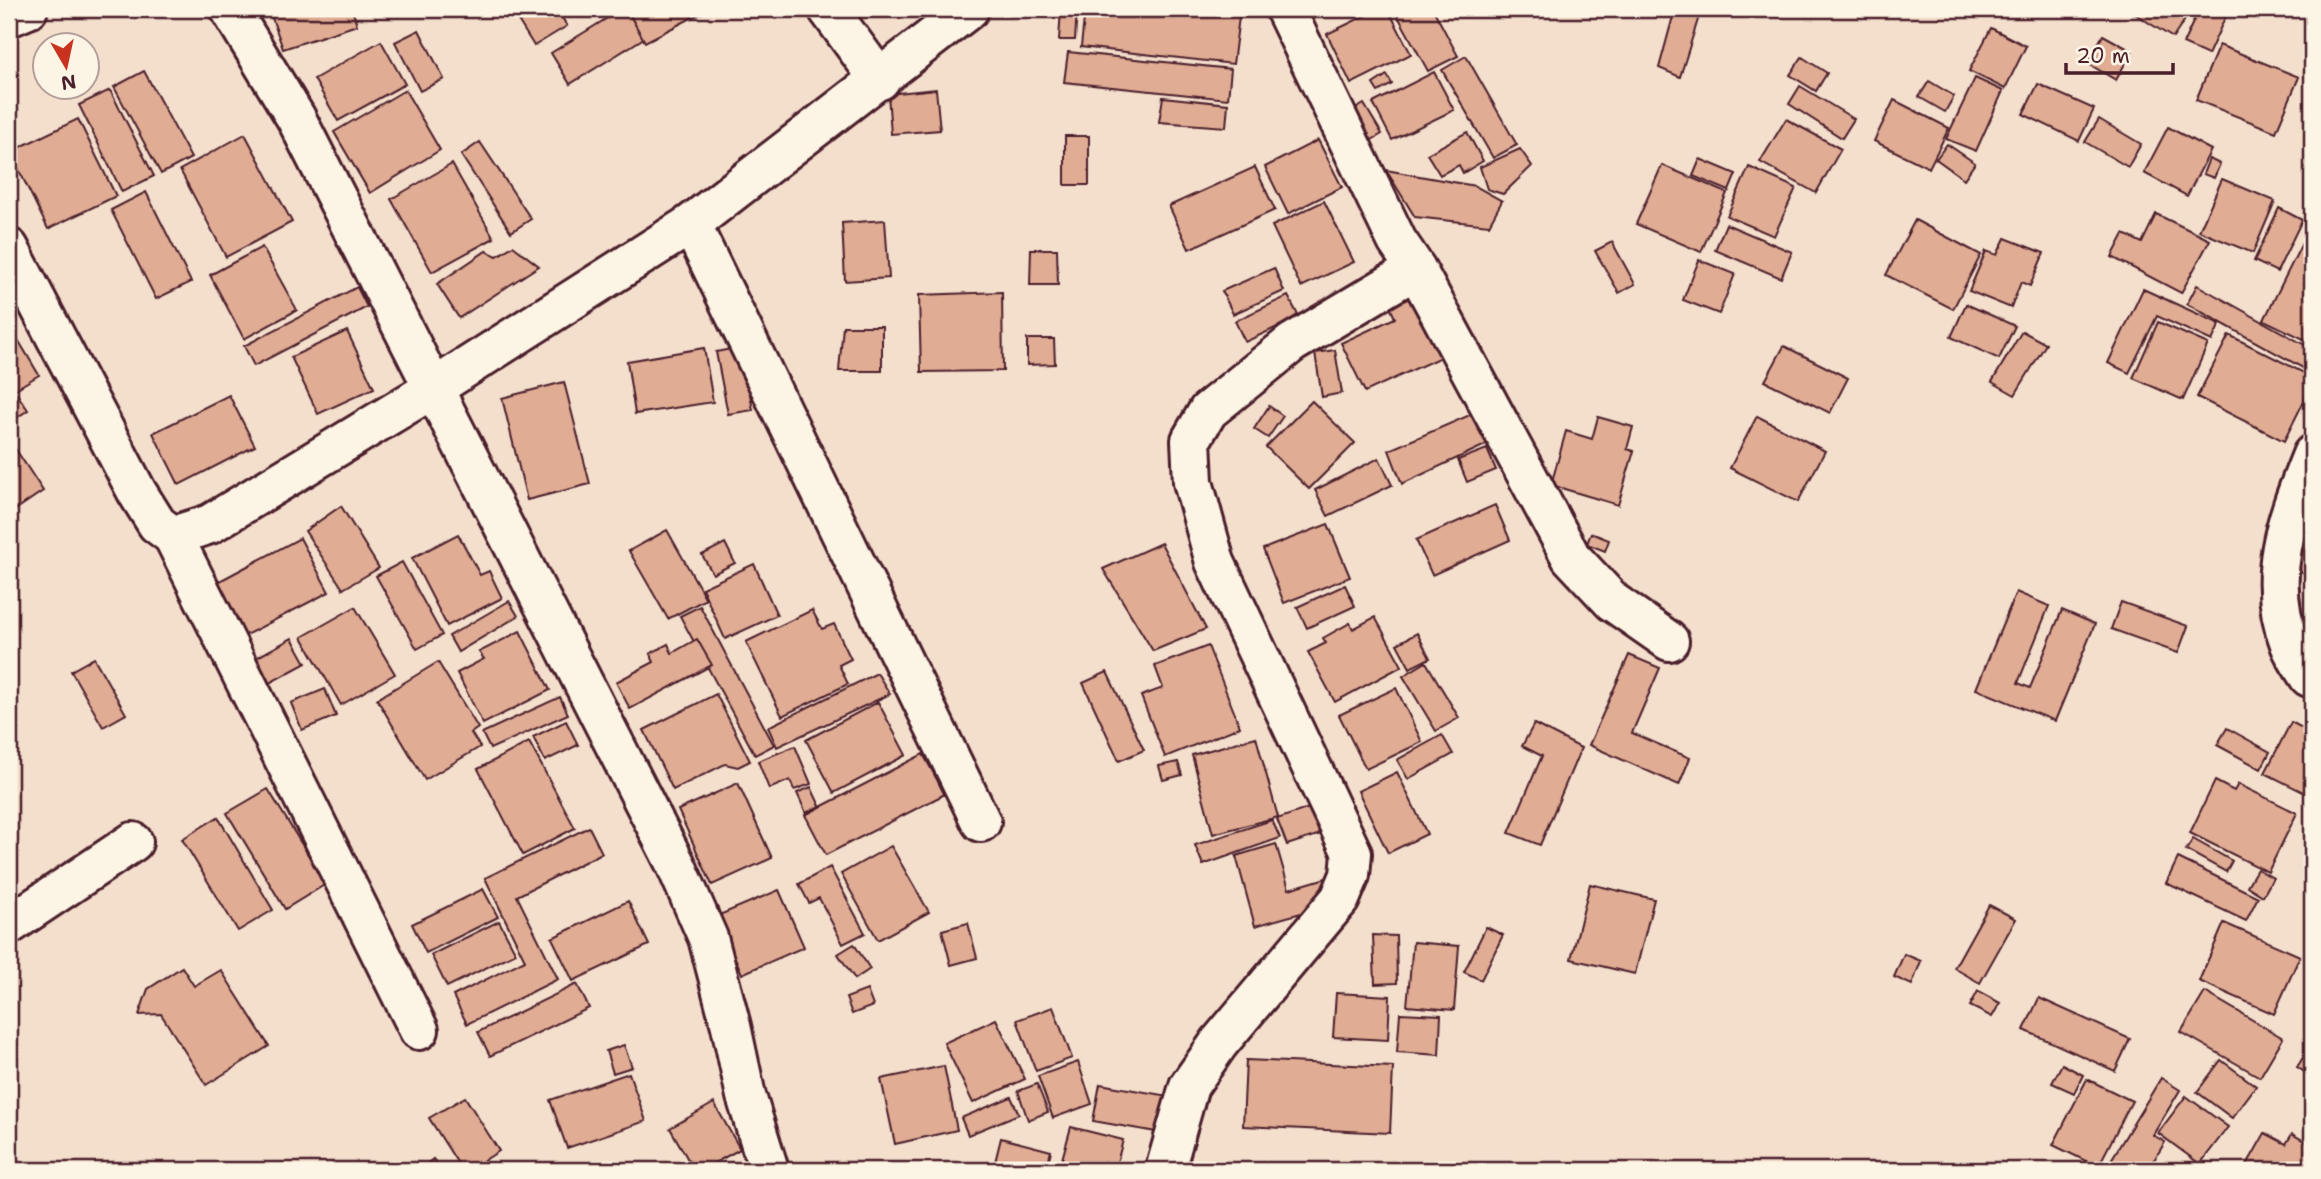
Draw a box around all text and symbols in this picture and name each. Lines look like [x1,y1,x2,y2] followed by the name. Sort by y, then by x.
[32,32,102,102] north arrow
[2066,32,2172,76] scale bar
[2076,42,2130,70] text: 20 m
[59,69,78,96] text: N

